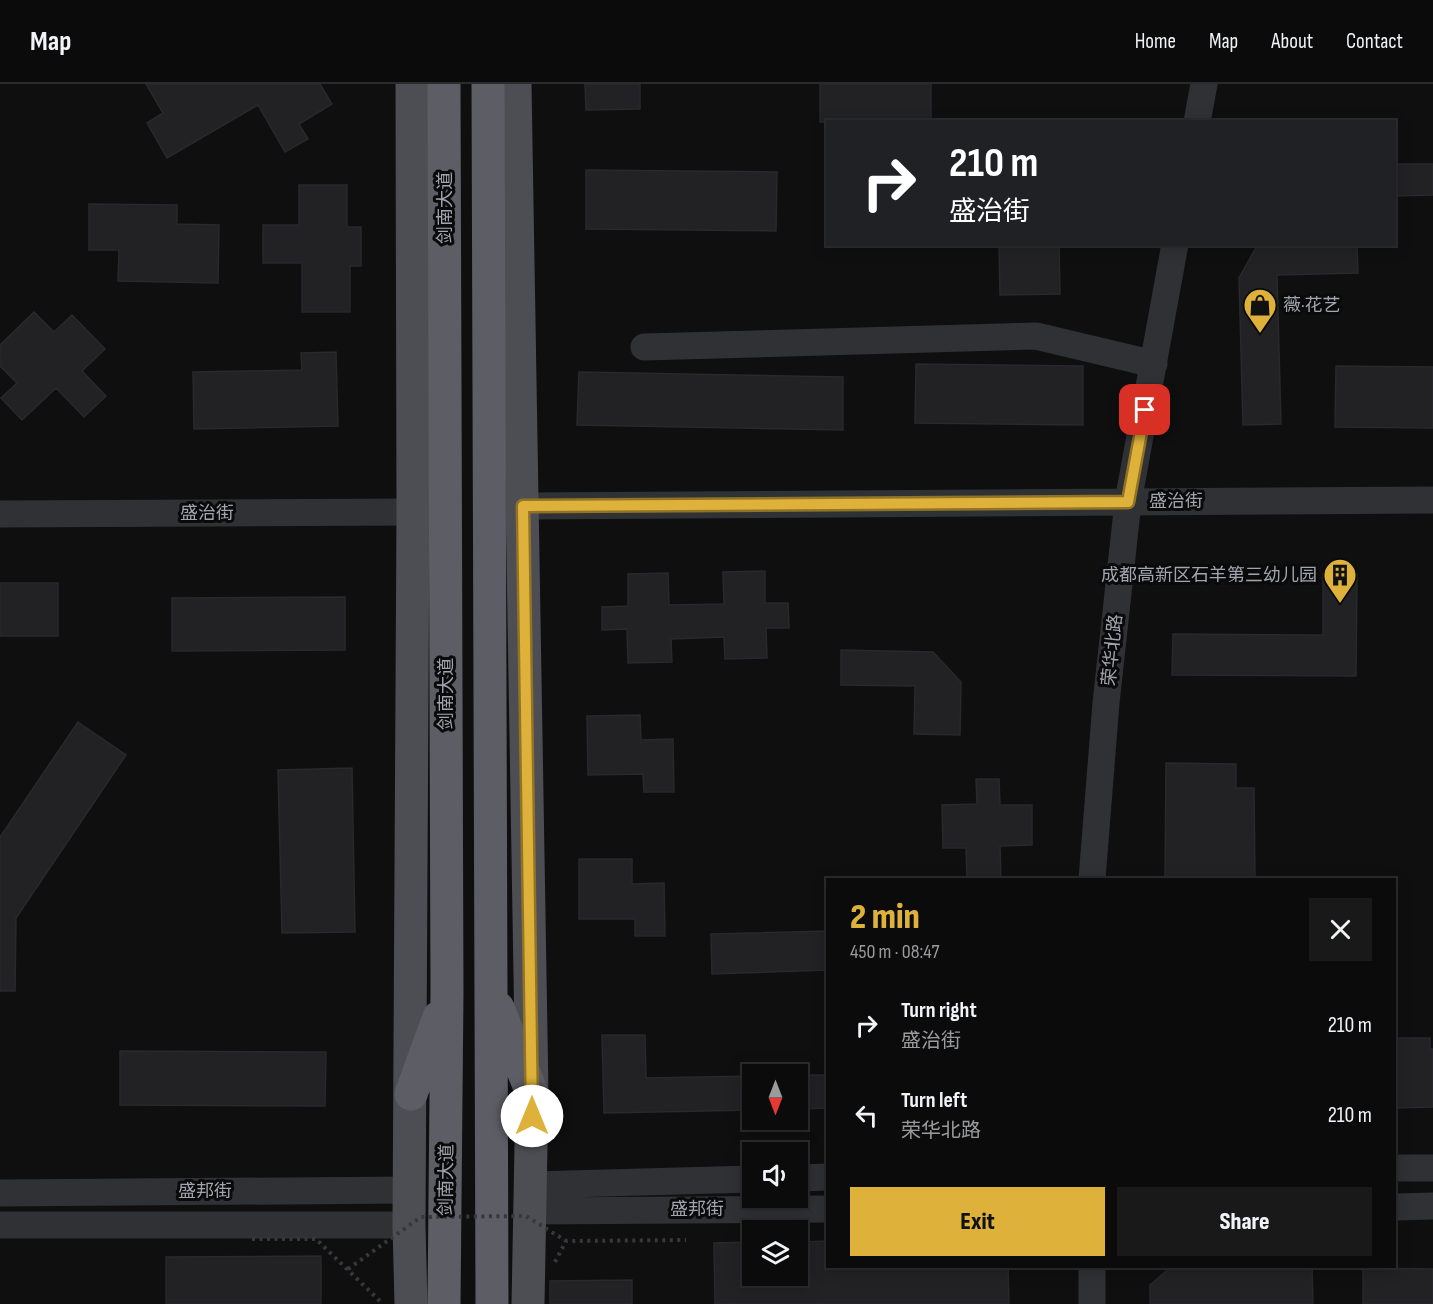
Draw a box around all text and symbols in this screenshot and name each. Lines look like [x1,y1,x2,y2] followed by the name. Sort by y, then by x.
[30,25,71,58] text: Map
[1135,29,1176,54] text: Home
[1209,29,1238,54] text: Map
[1271,29,1313,54] text: About
[1346,29,1403,54] text: Contact
[949,138,1038,189] text: 210 m
[850,144,928,222] icon: right
[435,172,456,244] street label: 剑南大道
[949,196,1030,228] text: 盛治街
[1242,287,1278,334] shop icon: 薇·花艺
[1283,295,1341,316] place label: 薇·花艺
[1119,384,1170,435] pin
[1128,393,1161,426] icon: arrive
[1149,491,1203,512] street label: 盛治街
[180,503,234,524] street label: 盛治街
[1322,557,1358,604] building icon: 成都高新区石羊第三幼儿园
[1101,565,1317,586] place label: 成都高新区石羊第三幼儿园
[1098,613,1127,687] street label: 荣华北路
[436,658,457,730] street label: 剑南大道
[850,896,920,939] text: 2 min
[1309,898,1372,961] button: close
[850,940,939,964] text: 450 m · 08:47
[901,997,977,1024] text: Turn right
[850,1009,883,1042] icon: right
[1328,1012,1372,1039] text: 210 m
[901,1029,961,1053] text: 盛治街
[742,1064,808,1130] north arrow
[742,1064,808,1286] map controls
[500,1084,564,1148] position arrow
[901,1087,967,1114] text: Turn left
[850,1099,883,1132] icon: left
[1328,1102,1372,1129] text: 210 m
[901,1119,981,1143] text: 荣华北路
[742,1142,808,1208] button: sound
[435,1144,458,1216] street label: 剑南大道
[178,1181,232,1202] street label: 盛邦街
[850,1187,1105,1256] button: Exit
[1117,1187,1372,1256] button: Share
[670,1199,724,1220] street label: 盛邦街
[742,1220,808,1286] button: layers

